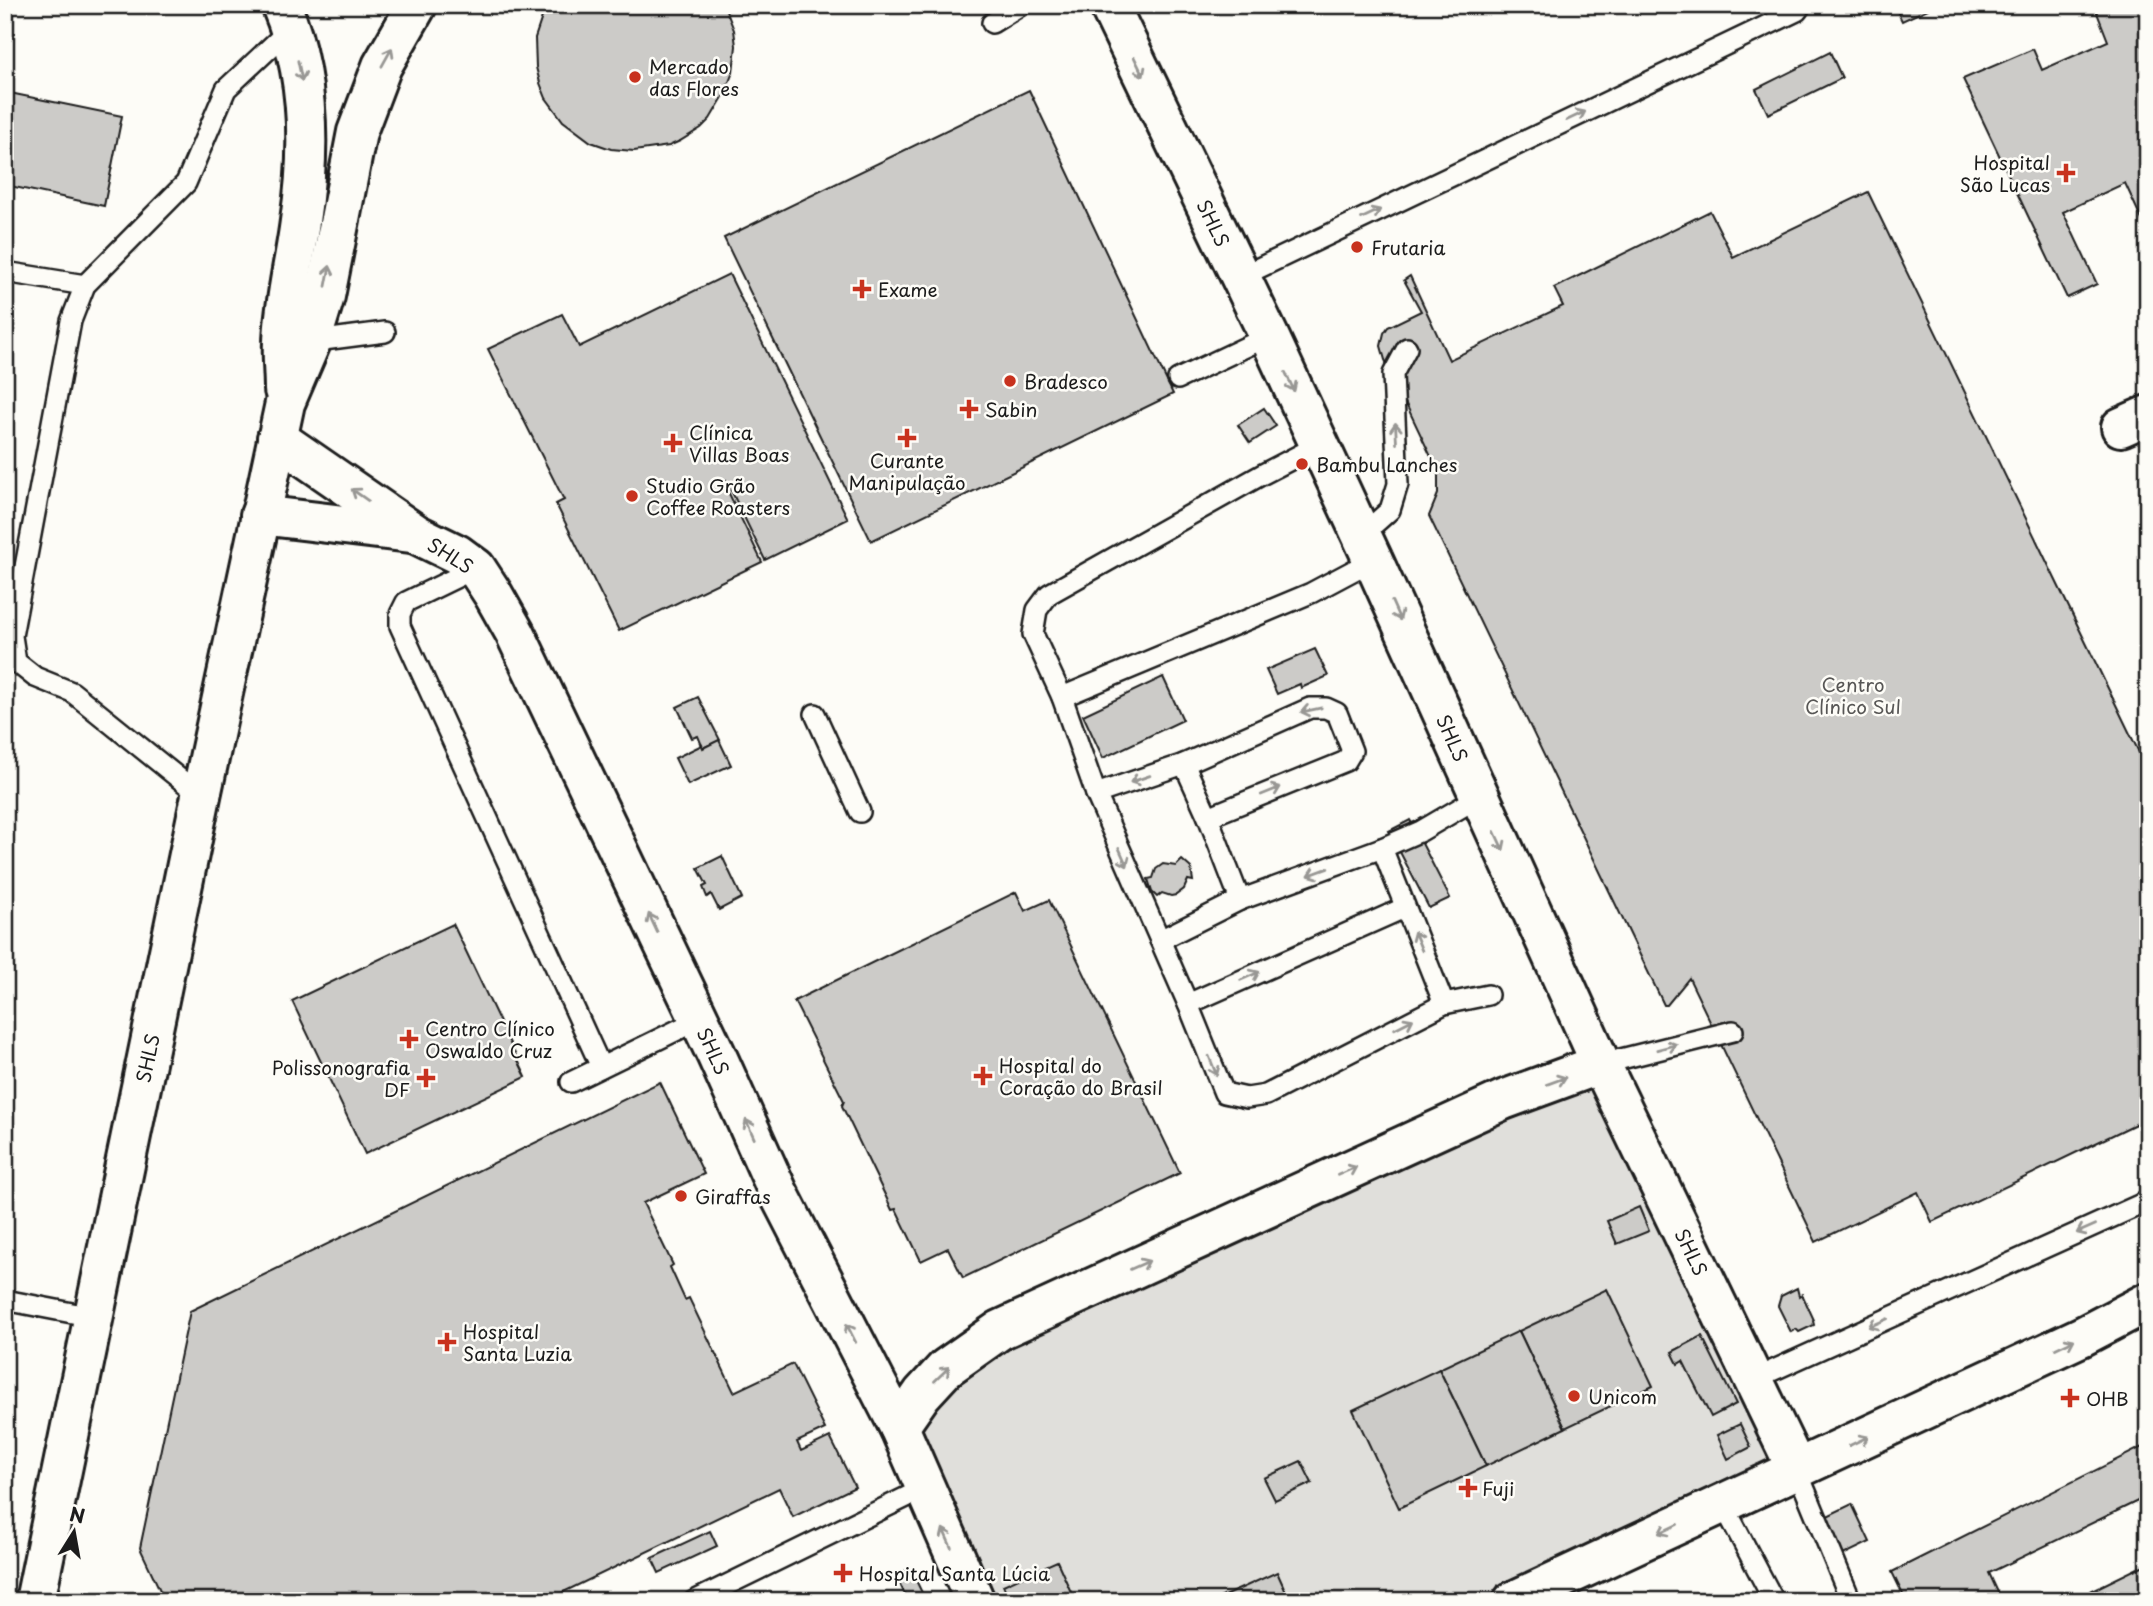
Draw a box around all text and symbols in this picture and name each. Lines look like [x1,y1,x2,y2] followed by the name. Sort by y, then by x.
[380,48,394,68] one-way arrow
[649,52,739,102] place label: Mercado das Flores
[1133,56,1146,77] one-way arrow
[294,59,307,82] one-way arrow
[627,69,643,85] marker: Mercado das Flores
[1565,109,1586,122] one-way arrow
[1960,148,2050,198] place label: Hospital São Lucas
[2056,163,2076,183] marker: Hospital São Lucas
[1191,195,1237,251] street label: SHLS
[1360,206,1381,220] one-way arrow
[1371,233,1445,261] place label: Frutaria
[1349,239,1365,255] marker: Frutaria
[322,265,336,288] one-way arrow
[878,275,938,303] place label: Exame
[852,279,872,299] marker: Exame
[1024,367,1108,395] place label: Bradesco
[1284,371,1297,392] one-way arrow
[1002,373,1018,389] marker: Bradesco
[985,395,1037,423] place label: Sabin
[959,399,979,419] marker: Sabin
[689,418,789,468] place label: Clínica Villas Boas
[1389,422,1402,445] one-way arrow
[899,430,915,446] marker: Curante Manipulação
[663,433,683,453] marker: Clínica Villas Boas
[848,446,966,496] place label: Curante Manipulação
[1316,450,1458,478] place label: Bambu Lanches
[1294,456,1310,472] marker: Bambu Lanches
[646,471,790,521] place label: Studio Grão Coffee Roasters
[351,488,370,502] one-way arrow
[624,488,640,504] marker: Studio Grão Coffee Roasters
[423,530,479,580] street label: SHLS
[1390,600,1403,621] one-way arrow
[1805,670,1901,720] park label: Centro Clínico Sul
[1301,705,1323,718] one-way arrow
[1430,710,1476,766] street label: SHLS
[1129,774,1151,786] one-way arrow
[1260,784,1281,797] one-way arrow
[1493,830,1506,851] one-way arrow
[1118,846,1131,867] one-way arrow
[1308,866,1330,879] one-way arrow
[646,913,659,934] one-way arrow
[1410,931,1423,952] one-way arrow
[1239,969,1260,982] one-way arrow
[425,1014,555,1064] place label: Centro Clínico Oswaldo Cruz
[1393,1017,1414,1031] one-way arrow
[691,1023,737,1079] street label: SHLS
[399,1029,419,1049] marker: Centro Clínico Oswaldo Cruz
[128,1031,166,1085] street label: SHLS
[1655,1040,1678,1053] one-way arrow
[999,1051,1163,1101] place label: Hospital do Coração do Brasil
[272,1053,410,1103] place label: Polissonografia DF
[1207,1055,1220,1076] one-way arrow
[973,1066,993,1086] marker: Hospital do Coração do Brasil
[416,1068,436,1088] marker: Polissonografia DF
[1545,1074,1567,1086] one-way arrow
[743,1119,756,1140] one-way arrow
[1336,1164,1358,1177] one-way arrow
[695,1182,771,1210] place label: Giraffas
[673,1188,689,1204] marker: Giraffas
[2075,1223,2097,1236] one-way arrow
[1669,1224,1715,1280] street label: SHLS
[1129,1258,1151,1271] one-way arrow
[463,1317,572,1367] place label: Hospital Santa Luzia
[1868,1317,1889,1330] one-way arrow
[843,1323,857,1344] one-way arrow
[437,1332,457,1352] marker: Hospital Santa Luzia
[2054,1337,2075,1351] one-way arrow
[933,1365,950,1382] one-way arrow
[1588,1382,1657,1410] place label: Unicom
[2086,1384,2129,1412] place label: OHB
[1566,1388,1582,1404] marker: Unicom
[2060,1388,2080,1408] marker: OHB
[1848,1434,1869,1447] one-way arrow
[1482,1474,1514,1502] place label: Fuji
[1460,1480,1476,1496] marker: Fuji
[38,1498,108,1568] north arrow
[67,1499,87,1530] text: N
[1658,1523,1679,1536] one-way arrow
[940,1528,953,1550] one-way arrow
[859,1559,1050,1587] place label: Hospital Santa Lúcia
[833,1563,853,1583] marker: Hospital Santa Lúcia

